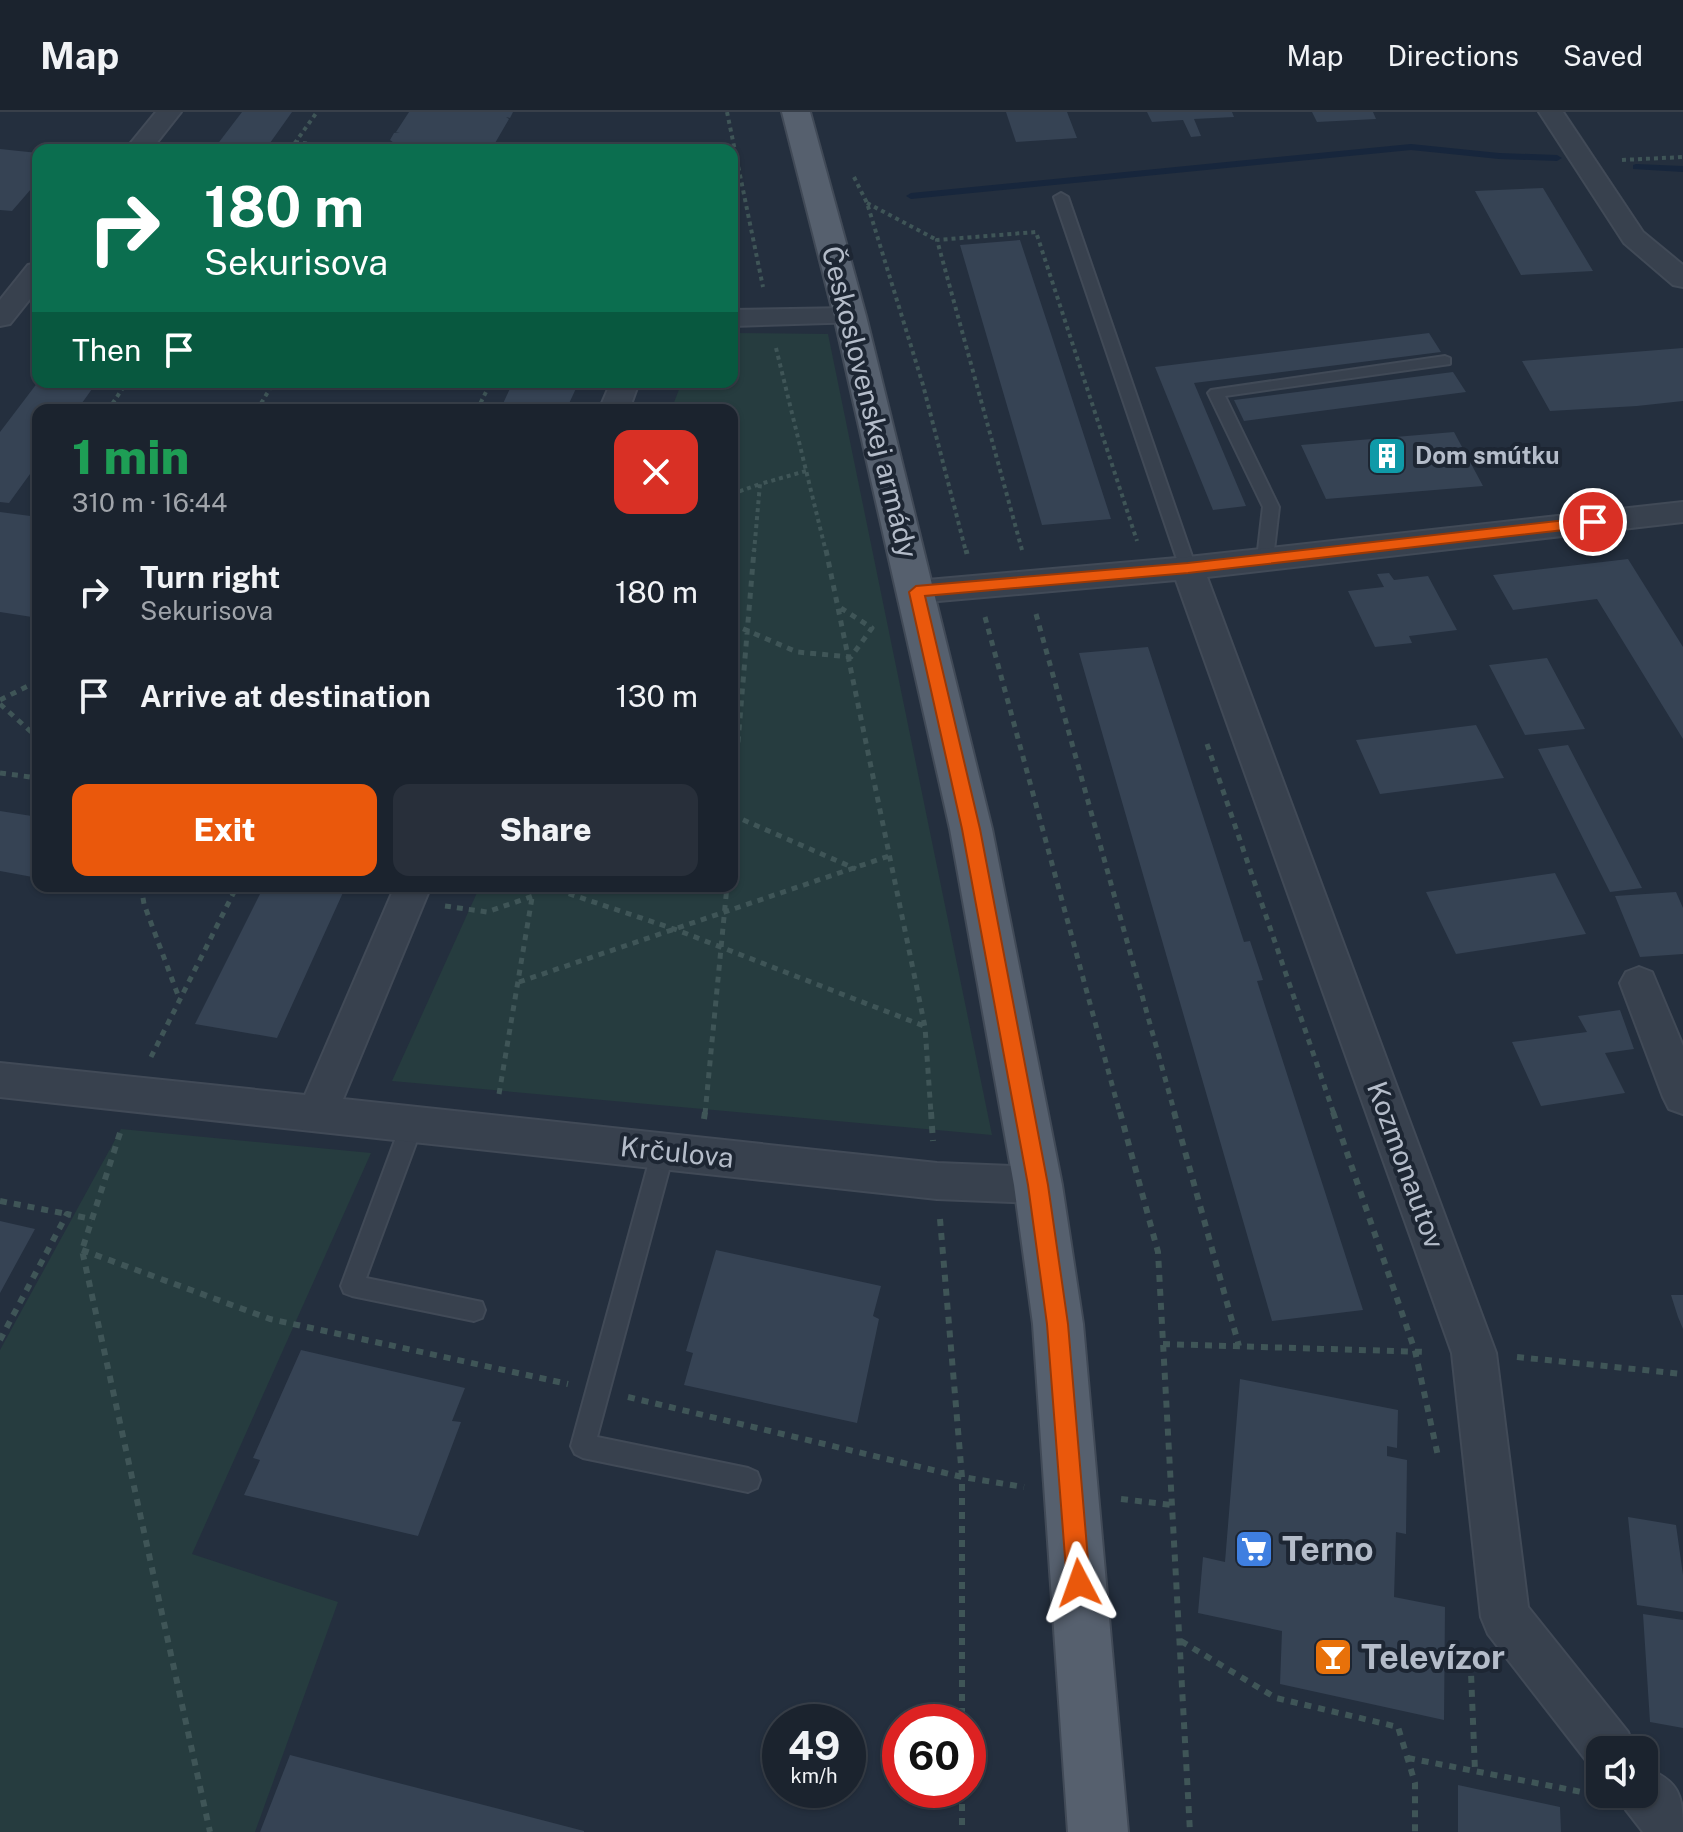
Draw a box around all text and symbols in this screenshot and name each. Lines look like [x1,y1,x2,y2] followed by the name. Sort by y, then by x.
[40,33,119,78] text: Map
[1287,39,1343,72] text: Map
[1387,39,1519,72] text: Directions
[1563,39,1643,72] text: Saved
[204,174,364,240] text: 180 m
[72,176,176,280] icon: right
[204,241,388,283] text: Sekurisova
[816,243,925,561] street label: Československej armády
[157,328,201,372] icon: arrive
[72,332,141,368] text: Then
[72,428,189,485] text: 1 min
[614,430,698,514] button: close
[1366,435,1408,477] building icon: Dom smútku
[1415,441,1559,469] place label: Dom smútku
[72,487,227,518] text: 310 m · 16:44
[1559,488,1627,556] pin
[1571,500,1615,544] icon: arrive
[140,559,280,595] text: Turn right
[72,570,116,614] icon: right
[615,574,698,610] text: 180 m
[140,595,273,626] text: Sekurisova
[72,674,116,718] icon: arrive
[140,678,431,714] text: Arrive at destination
[615,678,698,714] text: 130 m
[72,784,377,876] button: Exit
[393,784,698,876] button: Share
[1361,1077,1452,1253] street label: Kozmonautov
[619,1129,735,1174] street label: Krčulova
[1233,1528,1275,1570] supermarket icon: Terno
[1282,1529,1374,1569] place label: Terno
[1037,1541,1121,1625] position arrow
[1312,1636,1354,1678] bar icon: Televízor
[1361,1637,1505,1677] place label: Televízor
[882,1704,986,1808] speed limit sign: 60
[788,1722,840,1769] text: 49
[1586,1736,1658,1808] map controls
[1586,1736,1658,1808] button: sound
[790,1764,838,1788] text: km/h

